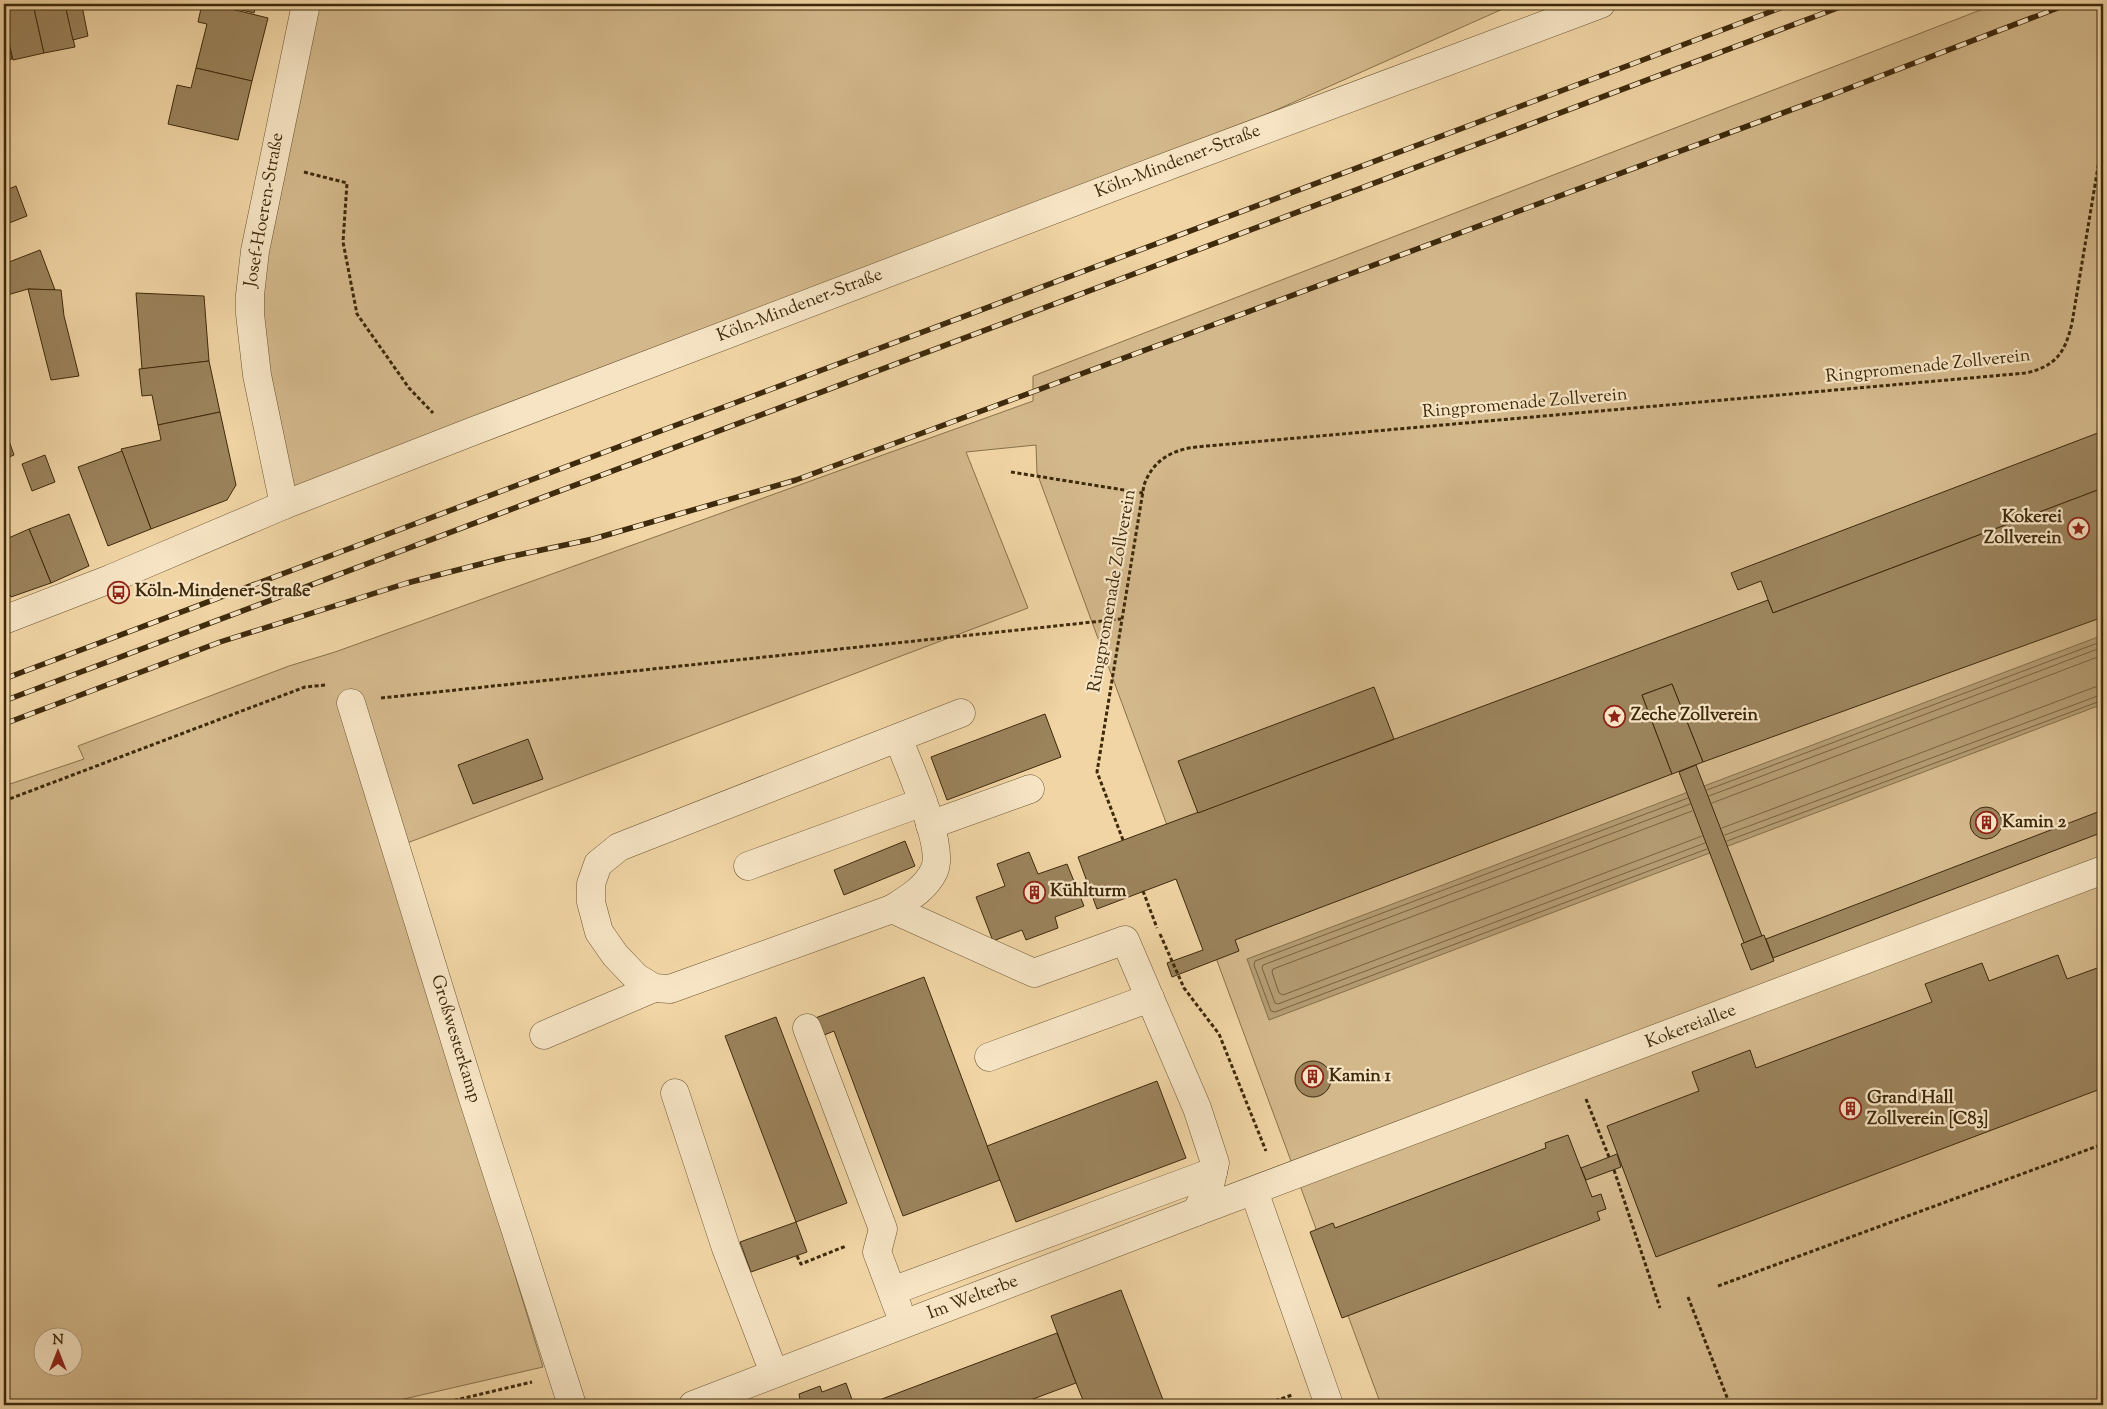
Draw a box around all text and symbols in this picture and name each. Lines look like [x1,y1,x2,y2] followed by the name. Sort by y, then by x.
[1091,118,1265,206] street label: Köln-Mindener-Straße
[238,131,291,290] street label: Josef-Hoeren-Straße
[713,262,887,350] street label: Köln-Mindener-Straße
[1824,343,2032,391] street label: Ringpromenade Zollverein
[1421,382,1629,426] street label: Ringpromenade Zollverein
[1082,487,1144,695] street label: Ringpromenade Zollverein
[1984,505,2063,552] place label: Kokerei Zollverein
[2066,516,2090,540] place icon: Kokerei Zollverein
[135,579,311,605] place label: Köln-Mindener-Straße
[107,580,131,604] bus stop icon: Köln-Mindener-Straße
[1631,703,1758,729] place label: Zeche Zollverein
[1603,704,1627,728] place icon: Zeche Zollverein
[2002,810,2067,836] place label: Kamin 2
[1974,811,1998,835] building icon: Kamin 2
[1050,879,1126,905] place label: Kühlturm
[1022,880,1046,904] building icon: Kühlturm
[423,972,487,1106] street label: Großwesterkamp
[1642,998,1740,1056] street label: Kokereiallee
[1329,1064,1392,1090] place label: Kamin 1
[1301,1065,1325,1089] building icon: Kamin 1
[1867,1086,1988,1133] place label: Grand Hall Zollverein [C83]
[1839,1097,1863,1121] building icon: Grand Hall Zollverein [C83]
[924,1269,1022,1327] street label: Im Welterbe
[32,1326,82,1376] north arrow
[52,1331,64,1351] text: N

